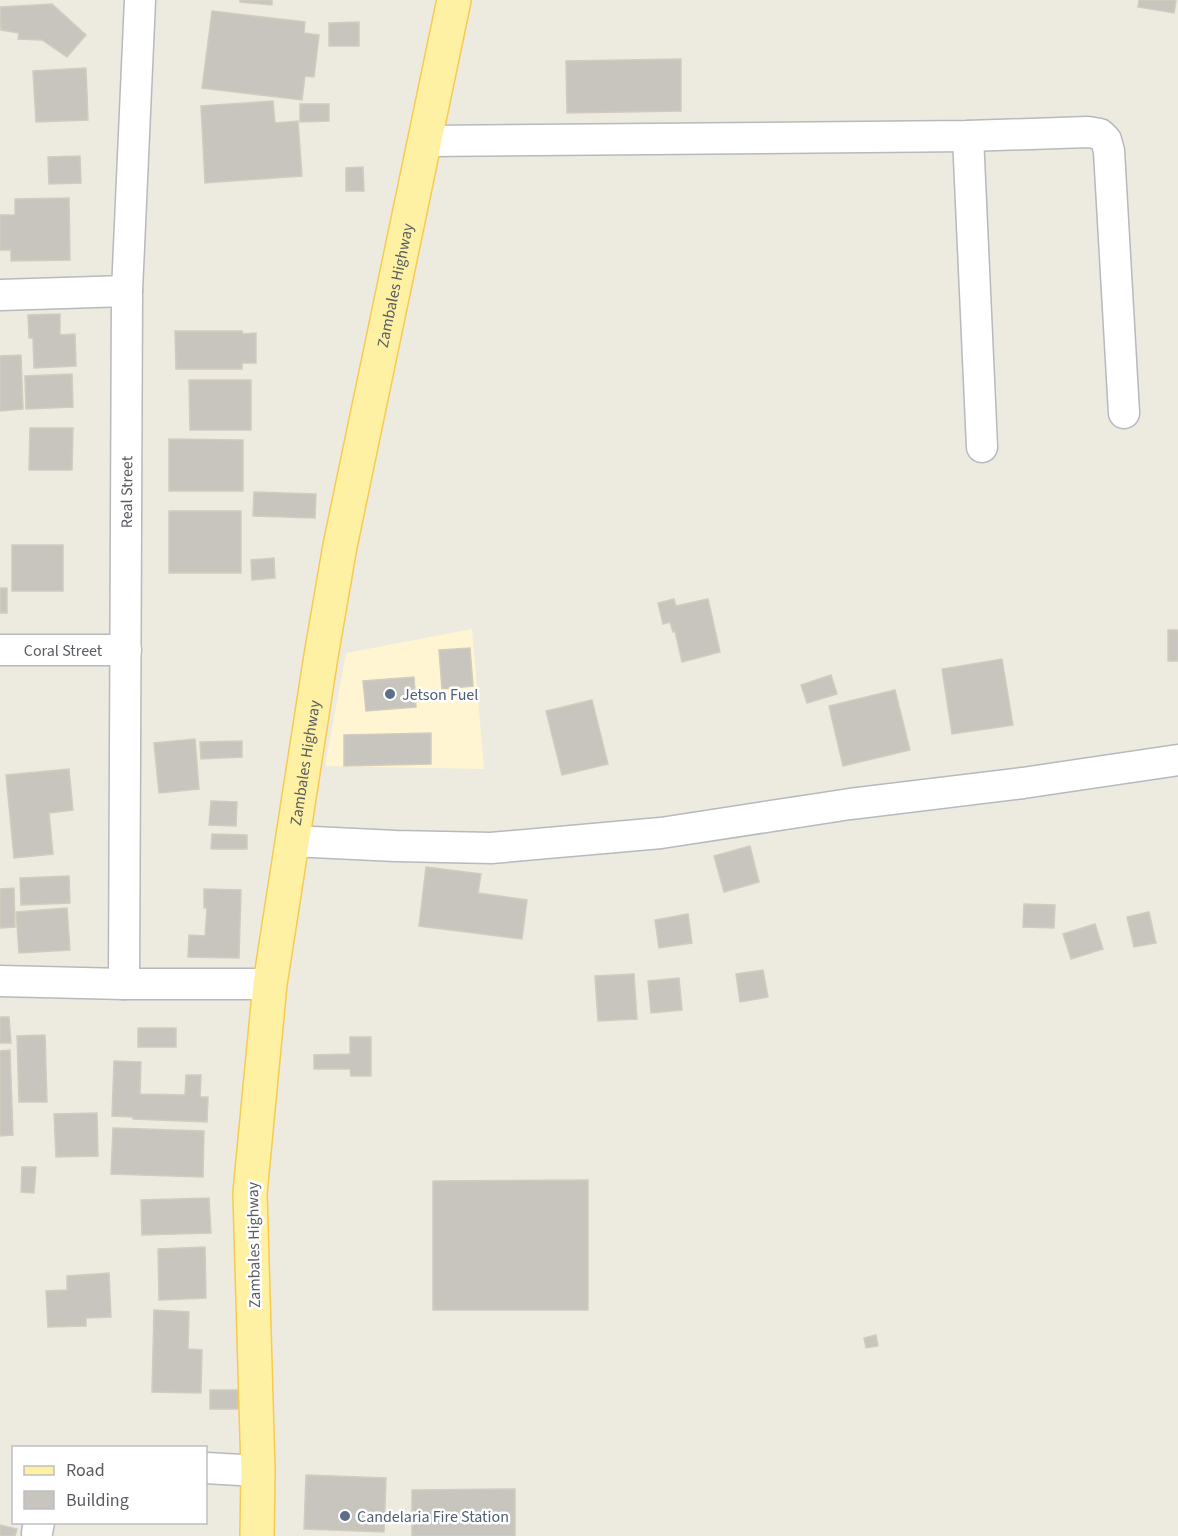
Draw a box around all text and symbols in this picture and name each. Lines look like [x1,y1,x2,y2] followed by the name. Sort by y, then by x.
[372,221,419,350] street label: Zambales Highway
[116,455,138,528] street label: Real Street
[24,640,103,662] street label: Coral Street
[402,684,478,706] place label: Jetson Fuel
[383,687,397,701] marker: Jetson Fuel
[285,698,326,827] street label: Zambales Highway
[242,1181,266,1308] street label: Zambales Highway
[12,1446,207,1524] legend
[66,1458,105,1483] text: Road
[66,1488,129,1513] text: Building
[357,1506,509,1528] place label: Candelaria Fire Station
[338,1509,352,1523] marker: Candelaria Fire Station

